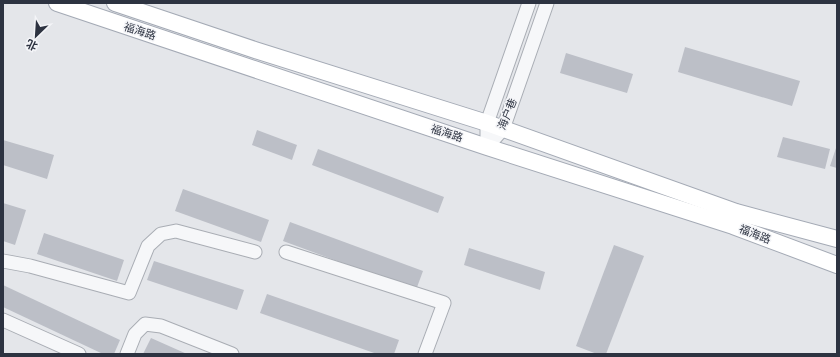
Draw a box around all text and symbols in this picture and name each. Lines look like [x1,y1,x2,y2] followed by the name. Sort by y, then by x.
[16,16,56,56] north arrow
[122,19,158,43] street label: 福海路
[24,36,40,54] text: 北
[494,96,520,132] street label: 海户巷
[429,121,465,145] street label: 福海路
[737,222,773,246] street label: 福海路

